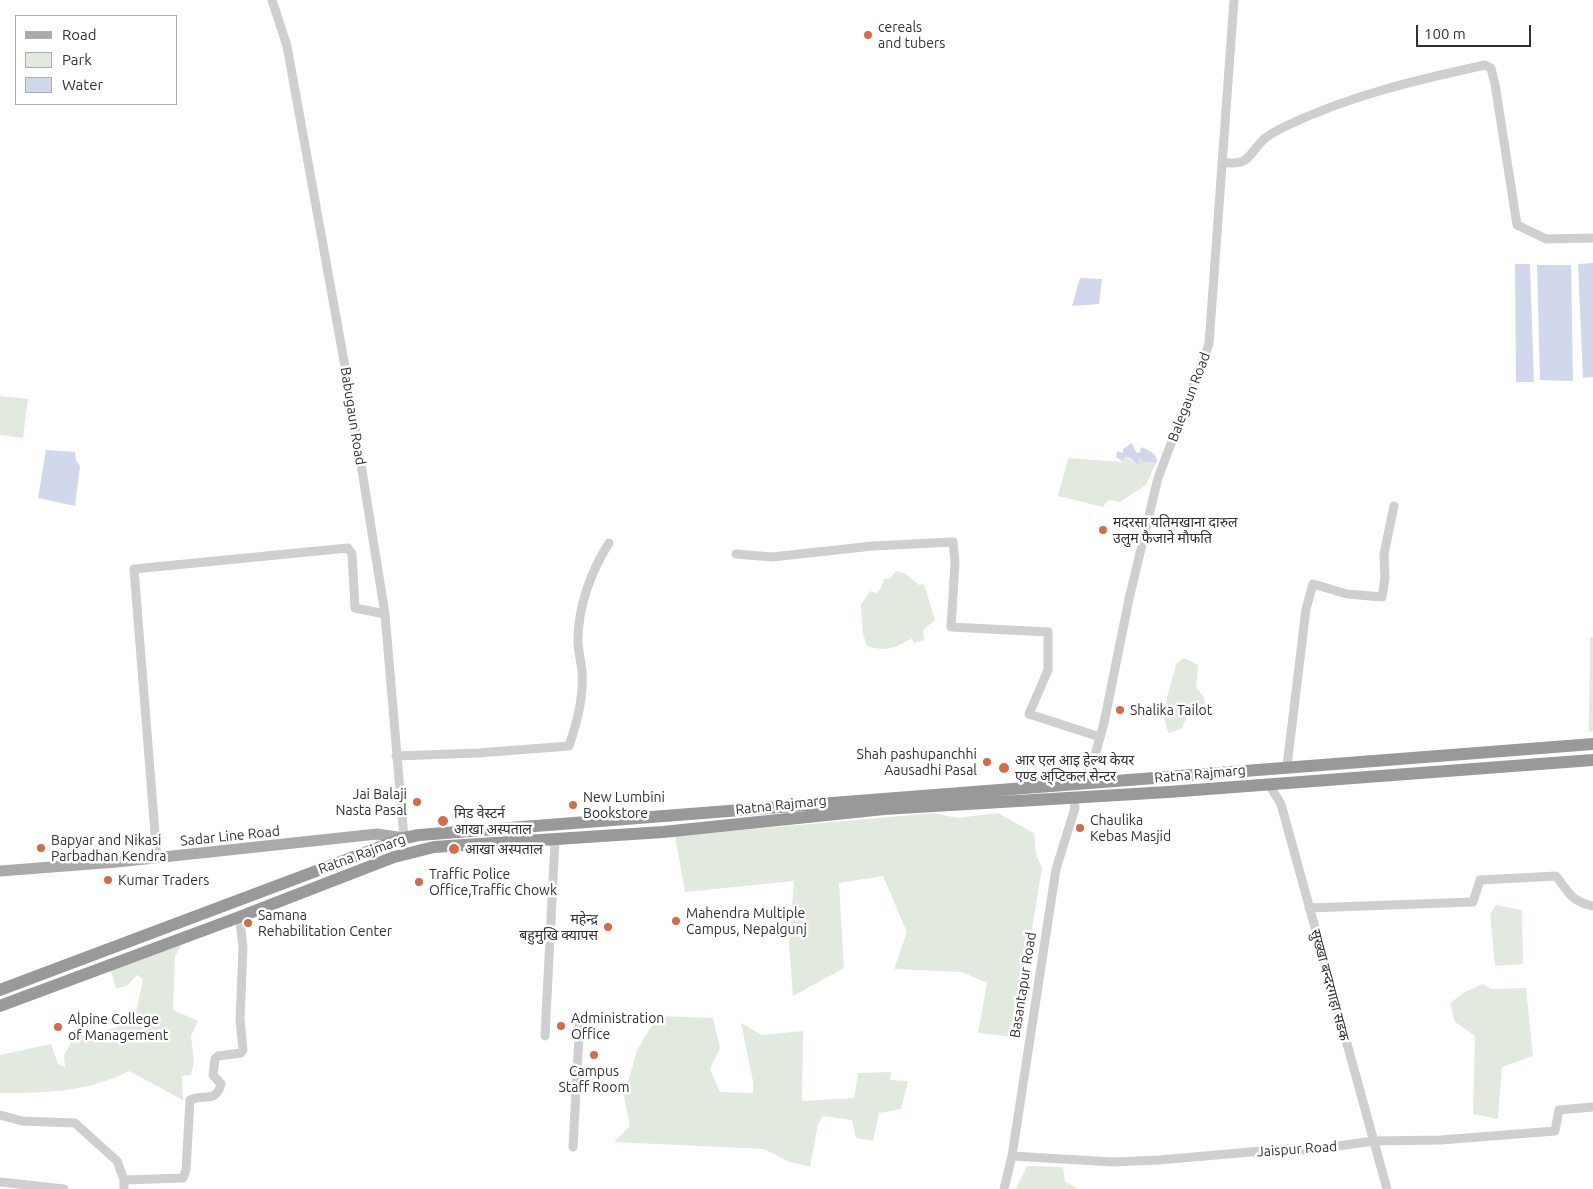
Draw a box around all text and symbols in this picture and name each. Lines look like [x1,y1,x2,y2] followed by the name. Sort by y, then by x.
[15,15,178,105] legend
[1418,15,1533,47] scale bar
[878,19,945,52] place label: cereals and tubers
[1424,25,1466,42] text: 100 m
[62,26,97,43] text: Road
[862,29,874,41] marker: cereals and tubers
[62,51,92,68] text: Park
[62,76,103,93] text: Water
[1164,350,1214,444] street label: Balegaun Road
[337,366,369,466] street label: Babugaun Road
[1113,514,1238,546] place label: मदरसा यतिमखाना दारुल उलुम फैजाने माैफति
[1097,524,1109,536] marker: मदरसा यतिमखाना दारुल उलुम फैजाने माैफति
[1130,702,1212,718] place label: Shalika Tailot
[1114,704,1126,716] marker: Shalika Tailot
[857,746,977,779] place label: Shah pashupanchhi Aausadhi Pasal
[1015,752,1134,784] place label: आर एल आइ हेल्थ केयर एण्ड अ्प्टिकल सेन्टर
[981,756,993,768] marker: Shah pashupanchhi Aausadhi Pasal
[997,761,1011,775] marker: आर एल आइ हेल्थ केयर एण्ड अ्प्टिकल सेन्टर
[1154,762,1246,786] street label: Ratna Rajmarg
[335,786,407,819] place label: Jai Balaji Nasta Pasal
[583,789,665,822] place label: New Lumbini Bookstore
[735,792,827,818] street label: Ratna Rajmarg
[411,796,423,808] marker: Jai Balaji Nasta Pasal
[567,799,579,811] marker: New Lumbini Bookstore
[454,805,532,838] place label: मिड वेस्टर्न आखा अस्पताल
[1090,812,1171,844] place label: Chaulika Kebas Masjid
[436,814,450,828] marker: मिड वेस्टर्न आखा अस्पताल
[179,822,281,850] street label: Sadar Line Road
[1074,822,1086,834] marker: Chaulika Kebas Masjid
[316,830,408,878] street label: Ratna Rajmarg
[51,832,166,864] place label: Bapyar and Nikasi Parbadhan Kendra
[465,841,543,857] place label: आखा अस्पताल
[35,842,47,854] marker: Bapyar and Nikasi Parbadhan Kendra
[447,842,461,856] marker: आखा अस्पताल
[429,866,557,899] place label: Traffic Police Office,Traffic Chowk
[118,872,209,888] place label: Kumar Traders
[102,874,114,886] marker: Kumar Traders
[413,876,425,888] marker: Traffic Police Office,Traffic Chowk
[686,905,807,938] place label: Mahendra Multiple Campus, Nepalgunj
[258,907,392,940] place label: Samana Rehabilitation Center
[519,911,598,944] place label: महेन्द्र बहुमुखि क्यापस
[670,915,682,927] marker: Mahendra Multiple Campus, Nepalgunj
[242,917,254,929] marker: Samana Rehabilitation Center
[602,921,614,933] marker: महेन्द्र बहुमुखि क्यापस
[1307,927,1353,1043] street label: सुख्खा बन्दरगाहा सडक
[1006,931,1040,1039] street label: Basantapur Road
[571,1010,664,1042] place label: Administration Office
[68,1011,168,1044] place label: Alpine College of Management
[555,1020,567,1032] marker: Administration Office
[52,1021,64,1033] marker: Alpine College of Management
[588,1049,600,1061] marker: Campus Staff Room
[558,1063,630,1096] place label: Campus Staff Room
[1256,1138,1338,1160] street label: Jaispur Road

